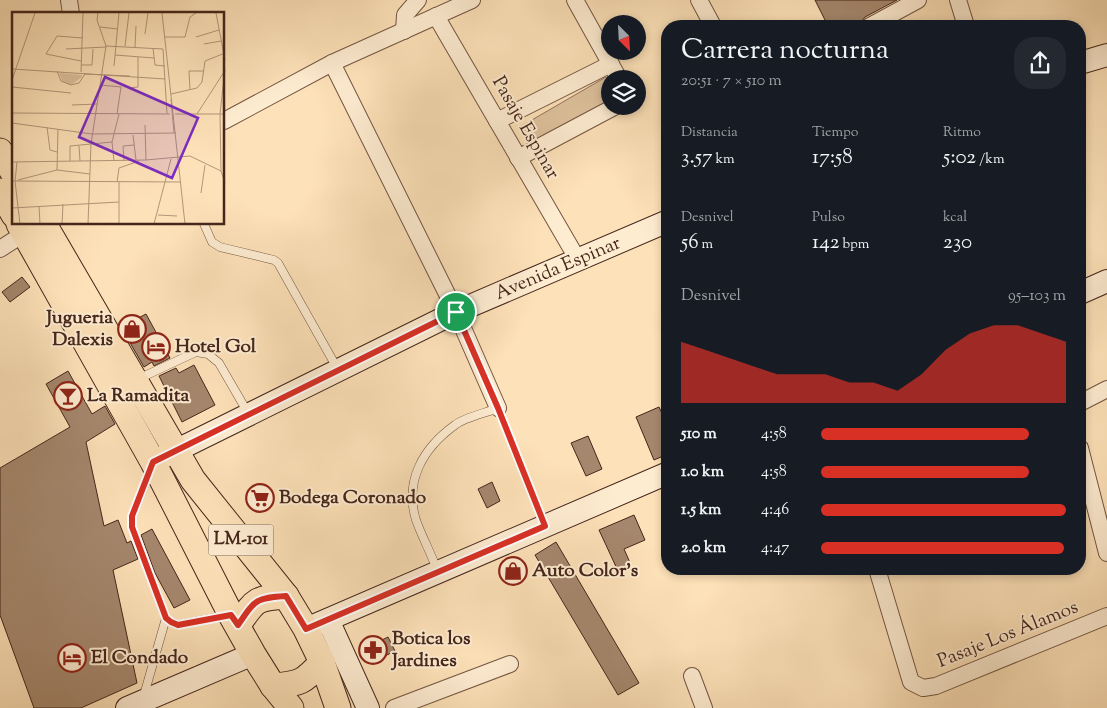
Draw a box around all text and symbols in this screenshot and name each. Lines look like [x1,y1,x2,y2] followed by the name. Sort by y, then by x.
[12,12,225,225] inset map
[601,15,646,60] north arrow
[601,15,646,115] map controls
[681,31,889,71] text: Carrera nocturna
[1014,37,1066,89] button: share
[601,70,646,115] button: layers
[681,70,782,93] text: 20:51 · 7 × 510 m
[485,71,565,185] street label: Pasaje Espinar
[681,123,738,143] text: Distancia
[812,123,858,143] text: Tiempo
[943,123,981,143] text: Ritmo
[681,143,712,173] text: 3.57
[812,143,853,173] text: 17:58
[943,143,976,173] text: 5:02
[712,150,735,170] text: km
[976,150,1004,170] text: /km
[681,208,734,228] text: Desnivel
[812,208,845,228] text: Pulso
[943,208,967,228] text: kcal
[681,228,699,258] text: 56
[812,228,840,258] text: 142
[943,228,972,258] text: 230
[491,230,625,308] street label: Avenida Espinar
[699,235,713,255] text: m
[840,235,869,255] text: bpm
[681,285,741,308] text: Desnivel
[1008,285,1066,308] text: 95–103 m
[435,291,477,333] pin
[442,298,470,326] icon: arrive
[44,305,114,354] place label: Jugueria Dalexis
[117,314,147,344] shop icon: Jugueria Dalexis
[141,332,171,362] hotel icon: Hotel Gol
[175,334,257,361] place label: Hotel Gol
[53,381,83,411] bar icon: La Ramadita
[87,383,189,410] place label: La Ramadita
[681,423,717,446] text: 510 m
[761,423,787,446] text: 4:58
[681,461,724,484] text: 1.0 km
[761,461,787,484] text: 4:58
[245,483,275,513] supermarket icon: Bodega Coronado
[279,485,427,512] place label: Bodega Coronado
[681,499,721,522] text: 1.5 km
[761,499,789,522] text: 4:46
[208,524,274,556] road number: LM-101
[681,537,726,560] text: 2.0 km
[761,537,789,560] text: 4:47
[498,556,528,586] shop icon: Auto Color's
[532,558,639,585] place label: Auto Color's
[934,594,1082,676] street label: Pasaje Los Álamos
[390,626,471,675] place label: Botica los Jardines
[358,635,388,665] pharmacy icon: Botica los Jardines
[57,643,87,673] hotel icon: El Condado
[91,645,189,672] place label: El Condado

